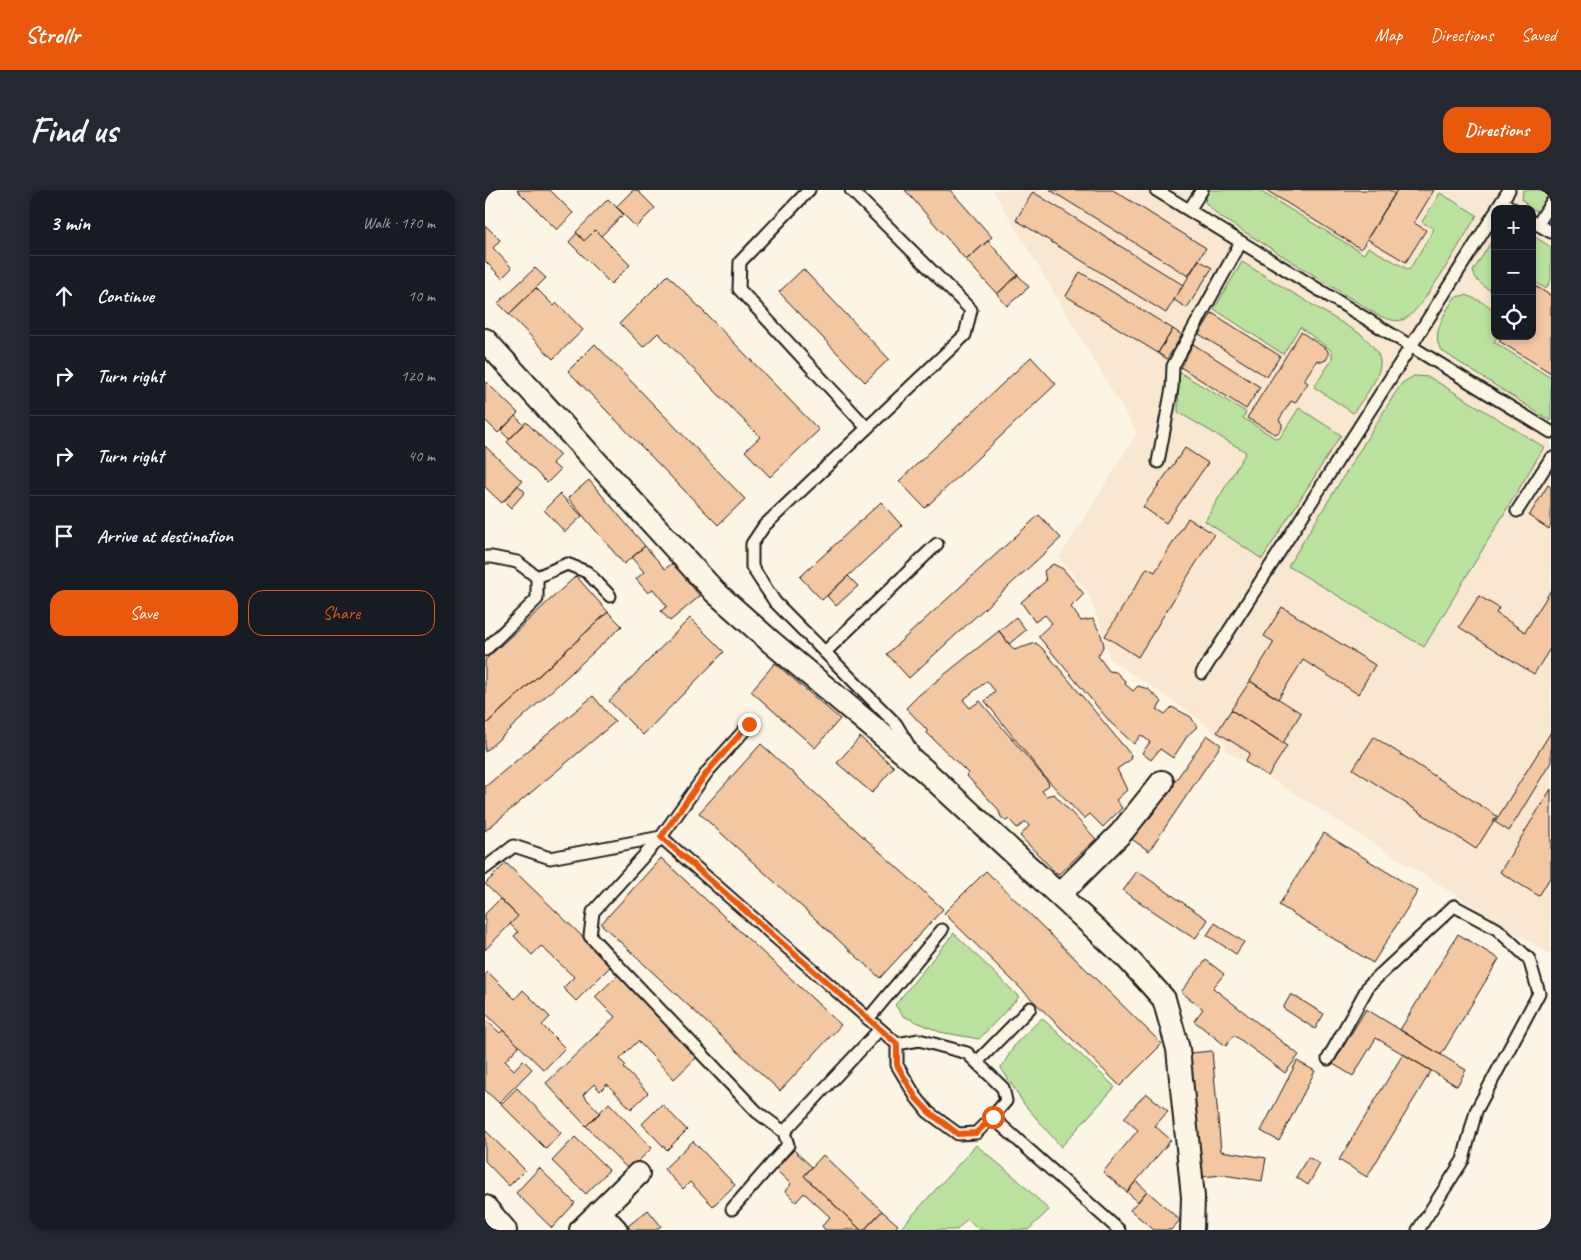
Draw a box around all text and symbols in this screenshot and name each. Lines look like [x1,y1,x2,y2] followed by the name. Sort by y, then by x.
[25,20,80,50] text: Strollr
[1375,24,1402,46] text: Map
[1430,24,1493,46] text: Directions
[1521,24,1556,46] text: Saved
[1443,107,1551,153] button: Directions
[30,108,117,153] text: Find us
[1491,205,1536,340] map controls
[1491,205,1536,250] button: +
[50,210,90,236] text: 3 min
[363,213,435,233] text: Walk · 170 m
[1491,250,1536,295] button: −
[50,282,78,310] icon: ahead
[97,284,154,308] text: Continue
[408,286,435,306] text: 10 m
[1491,295,1536,340] button: locate
[50,362,78,390] icon: right
[97,364,164,388] text: Turn right
[401,366,435,386] text: 120 m
[50,442,78,470] icon: right
[97,444,164,468] text: Turn right
[408,446,435,466] text: 40 m
[50,522,78,550] icon: arrive
[97,524,233,548] text: Arrive at destination
[50,590,238,636] button: Save
[248,590,435,636] button: Share
[738,713,761,736] route end
[982,1106,1005,1129] route start

